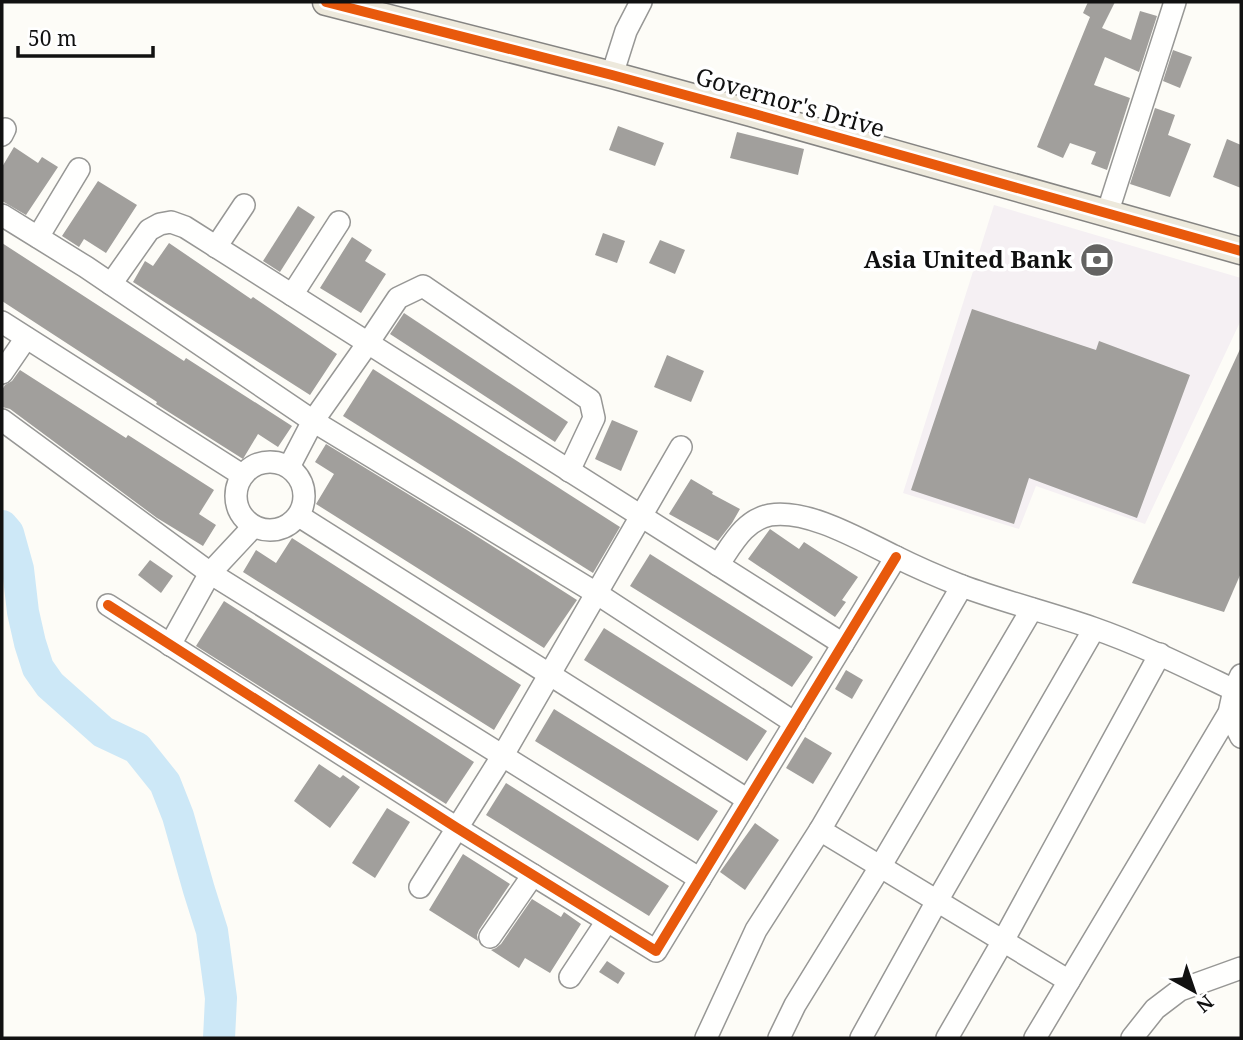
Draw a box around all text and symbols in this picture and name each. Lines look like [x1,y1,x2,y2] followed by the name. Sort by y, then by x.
[18,14,152,58] scale bar
[28,24,77,52] text: 50 m
[692,59,889,144] street label: Governor's Drive
[1078,241,1116,279] bank icon: Asia United Bank
[864,242,1073,275] place label: Asia United Bank
[1159,956,1229,1026] north arrow
[1191,989,1219,1019] text: N

